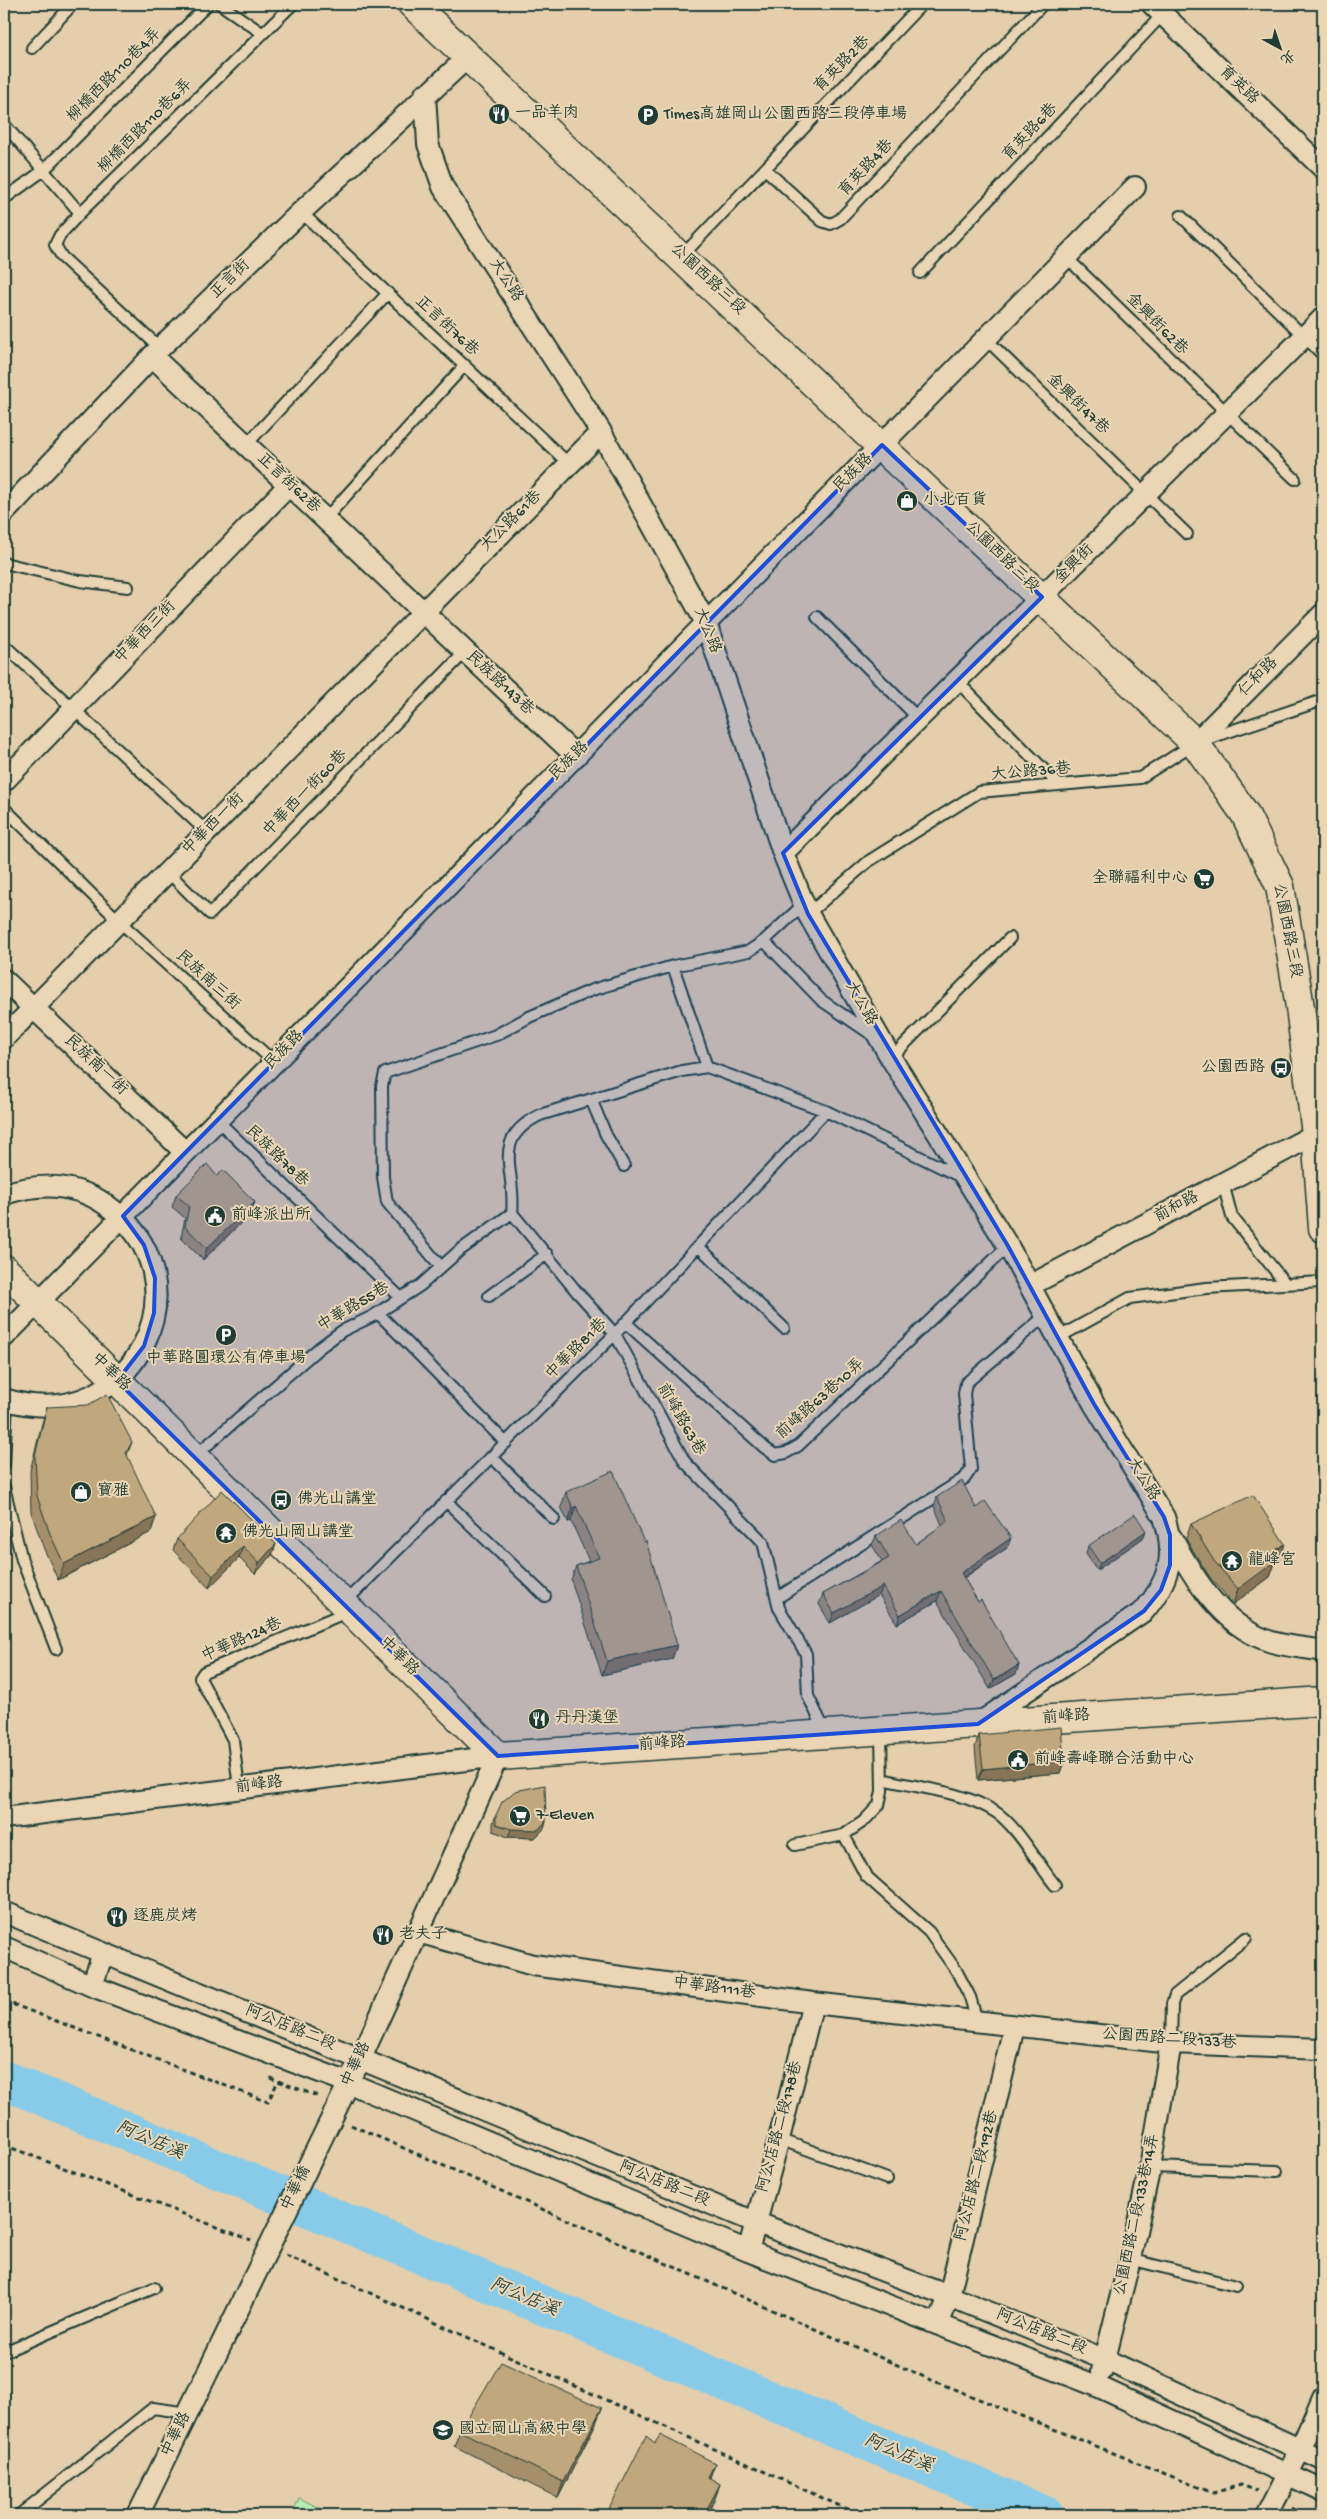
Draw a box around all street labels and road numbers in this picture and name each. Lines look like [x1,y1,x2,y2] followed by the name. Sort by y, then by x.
[62,23,166,127] street label: 柳橋西路110巷4弄
[810,31,875,97] street label: 育英路2巷
[1214,61,1263,110] street label: 育英路
[93,74,197,178] street label: 柳橋西路110巷6弄
[998,99,1063,166] street label: 育英路6巷
[834,135,898,202] street label: 育英路4巷
[665,239,750,320] street label: 公園西路三段
[484,255,528,306] street label: 大公路
[206,256,255,304] street label: 正言街
[1121,289,1192,360] street label: 金興街62巷
[410,291,483,361] street label: 正言街76巷
[1042,369,1114,440] street label: 金興街47巷
[252,448,325,518] street label: 正言街62巷
[829,449,878,498] street label: 民族路
[476,486,546,556] street label: 大公路61巷
[960,516,1044,598] street label: 公園西路三段
[1051,541,1099,589] street label: 金興街
[110,596,181,668] street label: 中華西三街
[688,604,726,657] street label: 大公路
[461,646,538,720] street label: 民族路143巷
[1234,653,1283,702] street label: 仁和路
[545,737,594,786] street label: 民族路
[258,745,352,841] street label: 中華西一街60巷
[990,758,1072,786] street label: 大公路36巷
[178,789,249,860] street label: 中華西一街
[1268,882,1306,980] street label: 公園西路三段
[171,946,244,1015] street label: 民族南三街
[840,977,882,1030] street label: 大公路
[260,1026,309,1075] street label: 民族路
[59,1030,132,1100] street label: 民族南一街
[240,1121,313,1192] street label: 民族路78巷
[1150,1187,1203,1228] street label: 前和路
[313,1277,394,1337] street label: 中華路55巷
[541,1314,612,1385] street label: 中華路81巷
[86,1348,135,1397] street label: 中華路
[772,1354,869,1445] street label: 前峰路63巷10弄
[652,1379,710,1460] street label: 前峰路63巷
[1121,1454,1164,1505] street label: 大公路
[198,1613,285,1667] street label: 中華路124巷
[374,1632,423,1681] street label: 中華路
[1041,1705,1091,1729] street label: 前峰路
[637,1732,687,1756] street label: 前峰路
[234,1772,284,1798] street label: 前峰路
[671,1972,757,2004] street label: 中華路111巷
[242,2000,339,2056] street label: 阿公店路二段
[1101,2024,1237,2054] street label: 公園西路二段133巷
[336,2038,376,2091] street label: 中華路
[752,2059,808,2195] street label: 阿公店路二段178巷
[951,2108,1003,2243] street label: 阿公店路二段192巷
[1110,2132,1164,2298] street label: 公園西路二段133巷14弄
[616,2156,713,2212] street label: 阿公店路二段
[276,2162,316,2215] street label: 中華橋
[993,2304,1090,2360] street label: 阿公店路二段
[156,2408,196,2461] street label: 中華路

